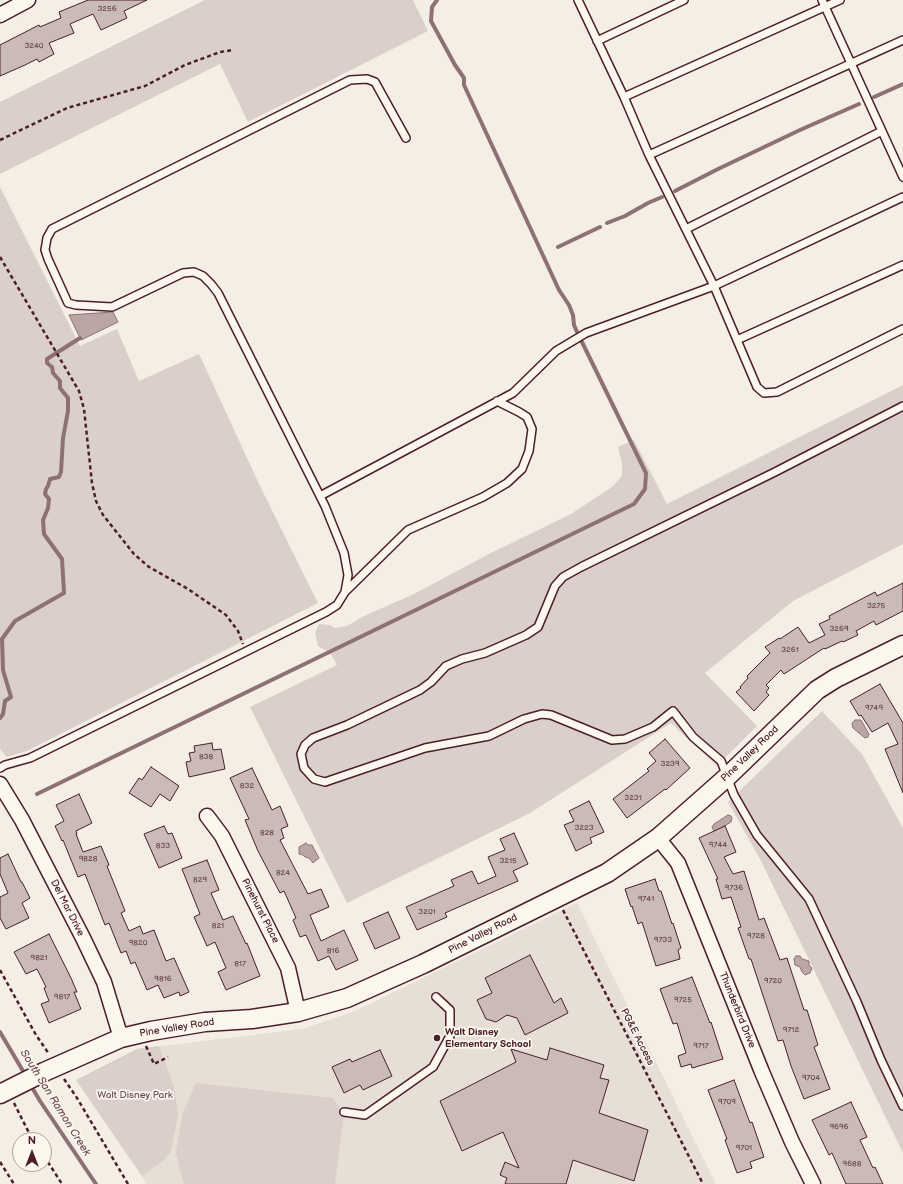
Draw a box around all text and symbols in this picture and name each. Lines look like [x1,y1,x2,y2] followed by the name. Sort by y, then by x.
[97,4,117,14] house number: 3256
[24,41,44,51] house number: 3240
[867,601,885,611] house number: 3275
[829,624,849,634] house number: 3269
[781,645,799,655] house number: 3261
[865,703,883,713] house number: 9749
[719,723,781,785] street label: Pine Valley Road
[199,752,213,762] house number: 838
[660,759,680,769] house number: 3239
[240,781,254,791] house number: 832
[624,793,642,803] house number: 3231
[574,823,594,833] house number: 3223
[260,828,274,838] house number: 828
[709,840,727,850] house number: 9744
[156,841,170,851] house number: 833
[79,854,97,864] house number: 9828
[499,856,517,866] house number: 3215
[276,868,290,878] house number: 824
[193,875,207,885] house number: 829
[239,877,281,945] street label: Pinehurst Place
[48,878,86,938] street label: Del Mar Drive
[725,883,743,893] house number: 9736
[638,894,654,904] house number: 9741
[418,907,436,917] house number: 3201
[447,911,519,957] street label: Pine Valley Road
[212,921,224,931] house number: 821
[747,931,765,941] house number: 9728
[654,935,672,945] house number: 9733
[129,938,147,948] house number: 9820
[327,946,339,956] house number: 816
[31,953,47,963] house number: 9821
[234,959,246,969] house number: 817
[716,970,758,1050] street label: Thunderbird Drive
[154,974,172,984] house number: 9816
[764,976,782,986] house number: 9720
[54,992,70,1002] house number: 9817
[674,995,692,1005] house number: 9725
[618,1007,656,1067] street label: PG&E Access
[139,1016,215,1040] street label: Pine Valley Road
[783,1025,799,1035] house number: 9712
[445,1026,531,1050] place label: Walt Disney Elementary School
[432,1033,442,1043] marker: Walt Disney Elementary School
[693,1041,709,1051] house number: 9717
[17,1047,93,1159] water label: South San Ramon Creek
[802,1073,820,1083] house number: 9704
[97,1089,173,1101] park label: Walt Disney Park
[718,1097,736,1107] house number: 9709
[829,1122,849,1132] house number: 9696
[12,1132,52,1172] north arrow
[28,1134,36,1147] text: N
[736,1143,752,1153] house number: 9701
[843,1159,861,1169] house number: 9688

